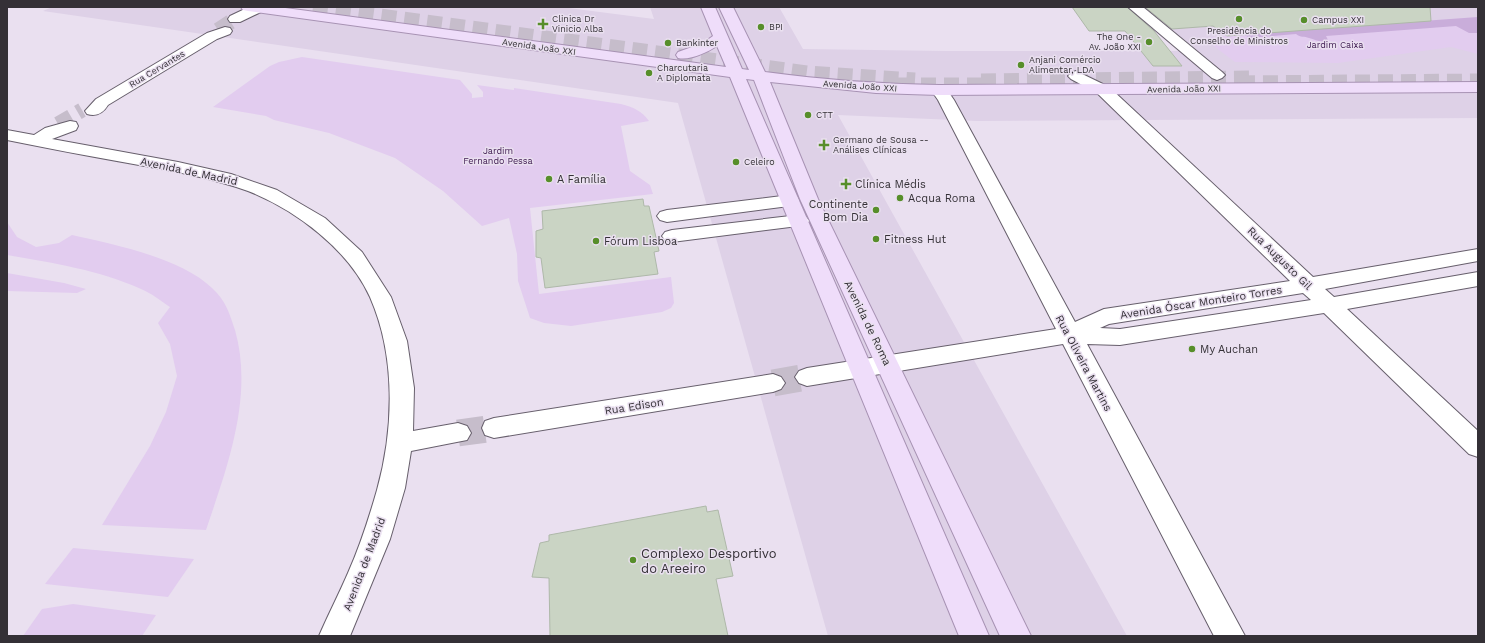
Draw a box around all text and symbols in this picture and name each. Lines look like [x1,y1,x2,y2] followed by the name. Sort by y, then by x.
[552,14,603,34] place label: Clinica Dr Vinicio Alba
[1234,14,1244,24] marker: Presidência do Conselho de Ministros
[1299,15,1309,25] marker: Campus XXI
[1312,15,1364,25] place label: Campus XXI
[537,18,549,30] marker: Clinica Dr Vinicio Alba
[756,22,766,32] marker: BPI
[769,22,783,32] place label: BPI
[1190,26,1288,46] place label: Presidência do Conselho de Ministros
[1089,32,1141,52] place label: The One - Av. João XXI
[502,37,576,57] street label: Avenida João XXI
[1144,37,1154,47] marker: The One - Av. João XXI
[663,38,673,48] marker: Bankinter
[676,38,719,48] place label: Bankinter
[1307,40,1363,50] park label: Jardim Caixa
[127,48,187,90] street label: Rua Cervantes
[1029,55,1101,75] place label: Anjani Comércio Alimentar, LDA
[1016,60,1026,70] marker: Anjani Comércio Alimentar, LDA
[657,63,711,83] place label: Charcutaria A Diplomata
[644,68,654,78] marker: Charcutaria A Diplomata
[823,78,897,94] street label: Avenida João XXI
[1147,83,1221,95] street label: Avenida João XXI
[803,110,813,120] marker: CTT
[816,110,834,120] place label: CTT
[833,135,929,155] place label: Germano de Sousa -- Análises Clínicas
[818,139,830,151] marker: Germano de Sousa -- Análises Clínicas
[463,146,533,166] park label: Jardim Fernando Pessa
[139,155,239,188] street label: Avenida de Madrid
[731,157,741,167] marker: Celeiro
[744,157,775,167] place label: Celeiro
[557,173,606,186] place label: A Família
[544,174,554,184] marker: A Família
[840,178,852,190] marker: Clínica Médis
[855,178,926,191] place label: Clínica Médis
[908,192,975,205] place label: Acqua Roma
[895,193,905,203] marker: Acqua Roma
[809,198,868,224] place label: Continente Bom Dia
[871,205,881,215] marker: Continente Bom Dia
[1245,224,1315,293] street label: Rua Augusto Gil
[884,233,947,246] place label: Fitness Hut
[871,234,881,244] marker: Fitness Hut
[604,235,677,248] place label: Fórum Lisboa
[591,236,601,246] marker: Fórum Lisboa
[841,279,894,368] street label: Avenida de Roma
[1119,282,1283,322] street label: Avenida Óscar Monteiro Torres
[1053,313,1115,414] street label: Rua Oliveira Martins
[1200,343,1258,356] place label: My Auchan
[1187,344,1197,354] marker: My Auchan
[604,395,665,418] street label: Rua Edison
[341,516,388,613] street label: Avenida de Madrid
[641,546,777,576] place label: Complexo Desportivo do Areeiro
[628,555,638,565] marker: Complexo Desportivo do Areeiro

